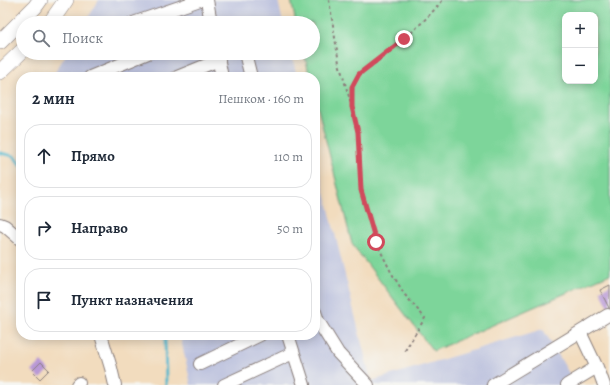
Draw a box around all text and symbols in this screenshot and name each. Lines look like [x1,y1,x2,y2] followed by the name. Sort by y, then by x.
[562,12,598,84] map controls
[562,12,598,48] button: +
[16,16,320,60] search box
[30,27,52,49] icon: search
[62,28,103,48] text: Поиск
[395,30,413,48] route end
[562,48,598,84] button: −
[32,87,75,110] text: 2 мин
[218,90,304,107] text: Пешком · 160 m
[33,145,55,167] icon: ahead
[71,146,115,166] text: Прямо
[274,148,303,165] text: 110 m
[33,217,55,239] icon: right
[71,218,128,238] text: Направо
[277,220,303,237] text: 50 m
[367,233,385,251] route start
[33,289,55,311] icon: arrive
[71,290,193,310] text: Пункт назначения

